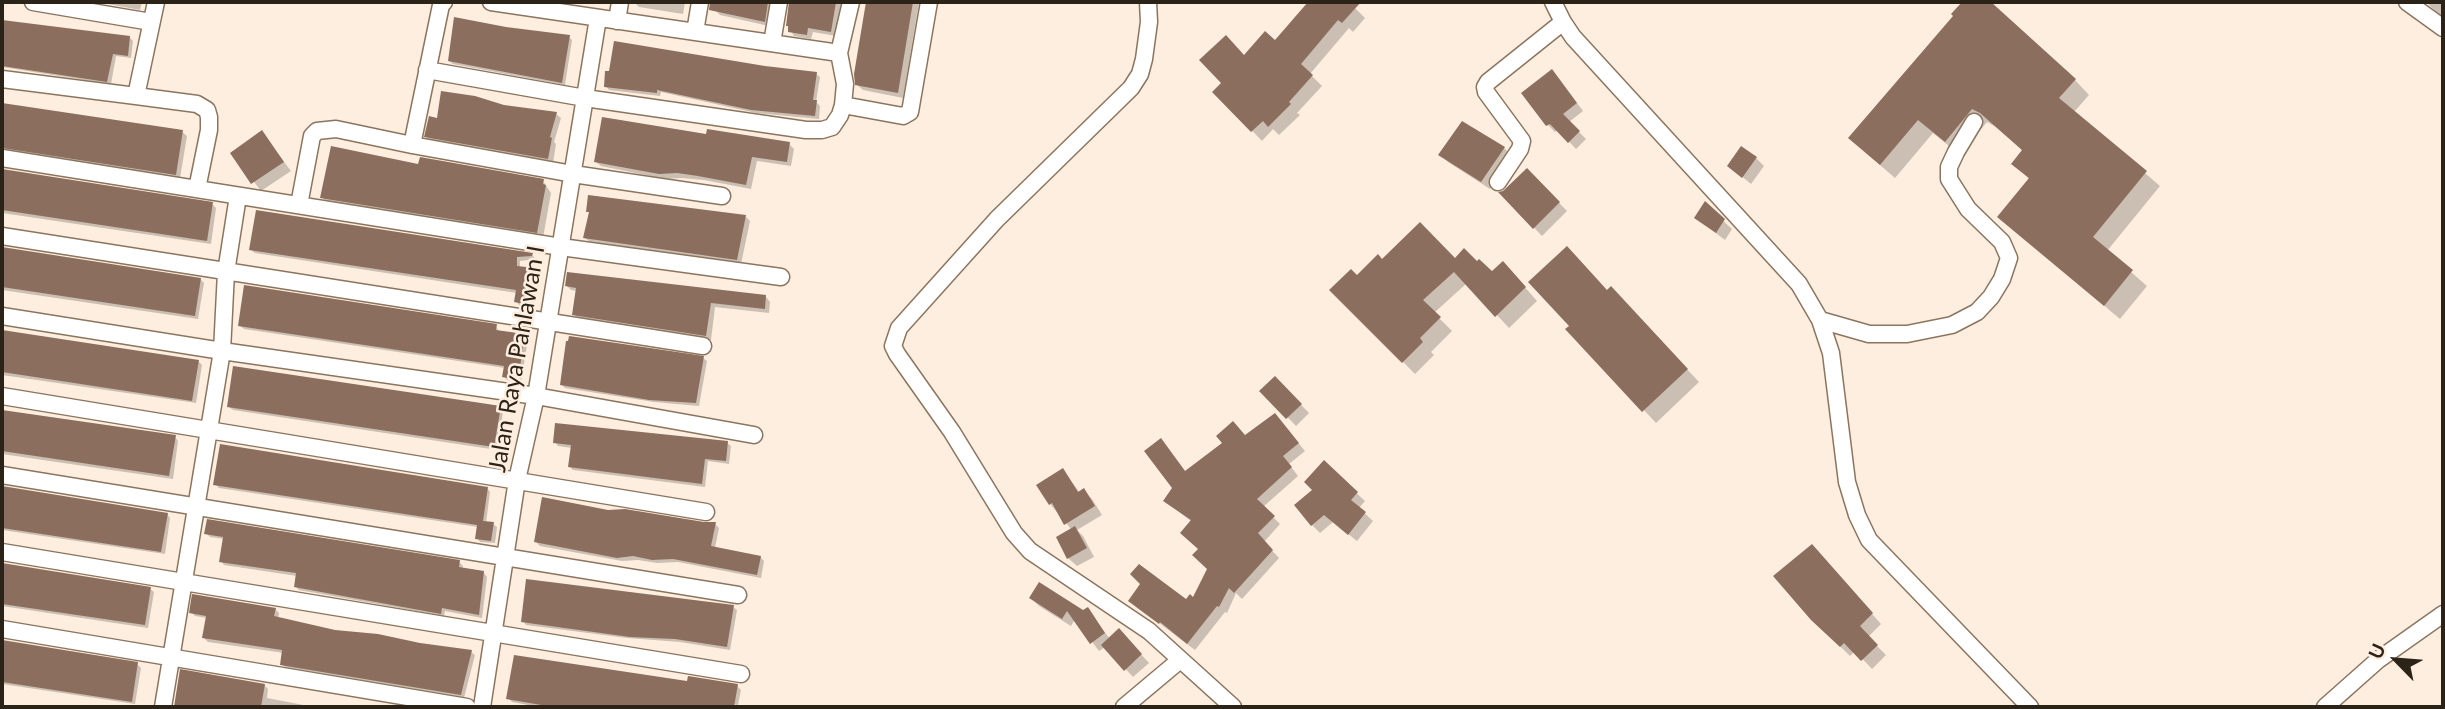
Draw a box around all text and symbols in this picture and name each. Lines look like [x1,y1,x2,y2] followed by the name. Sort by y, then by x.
[483,244,551,474] street label: Jalan Raya Pahlawan I
[2361,625,2431,695] north arrow
[2363,640,2390,662] text: U

